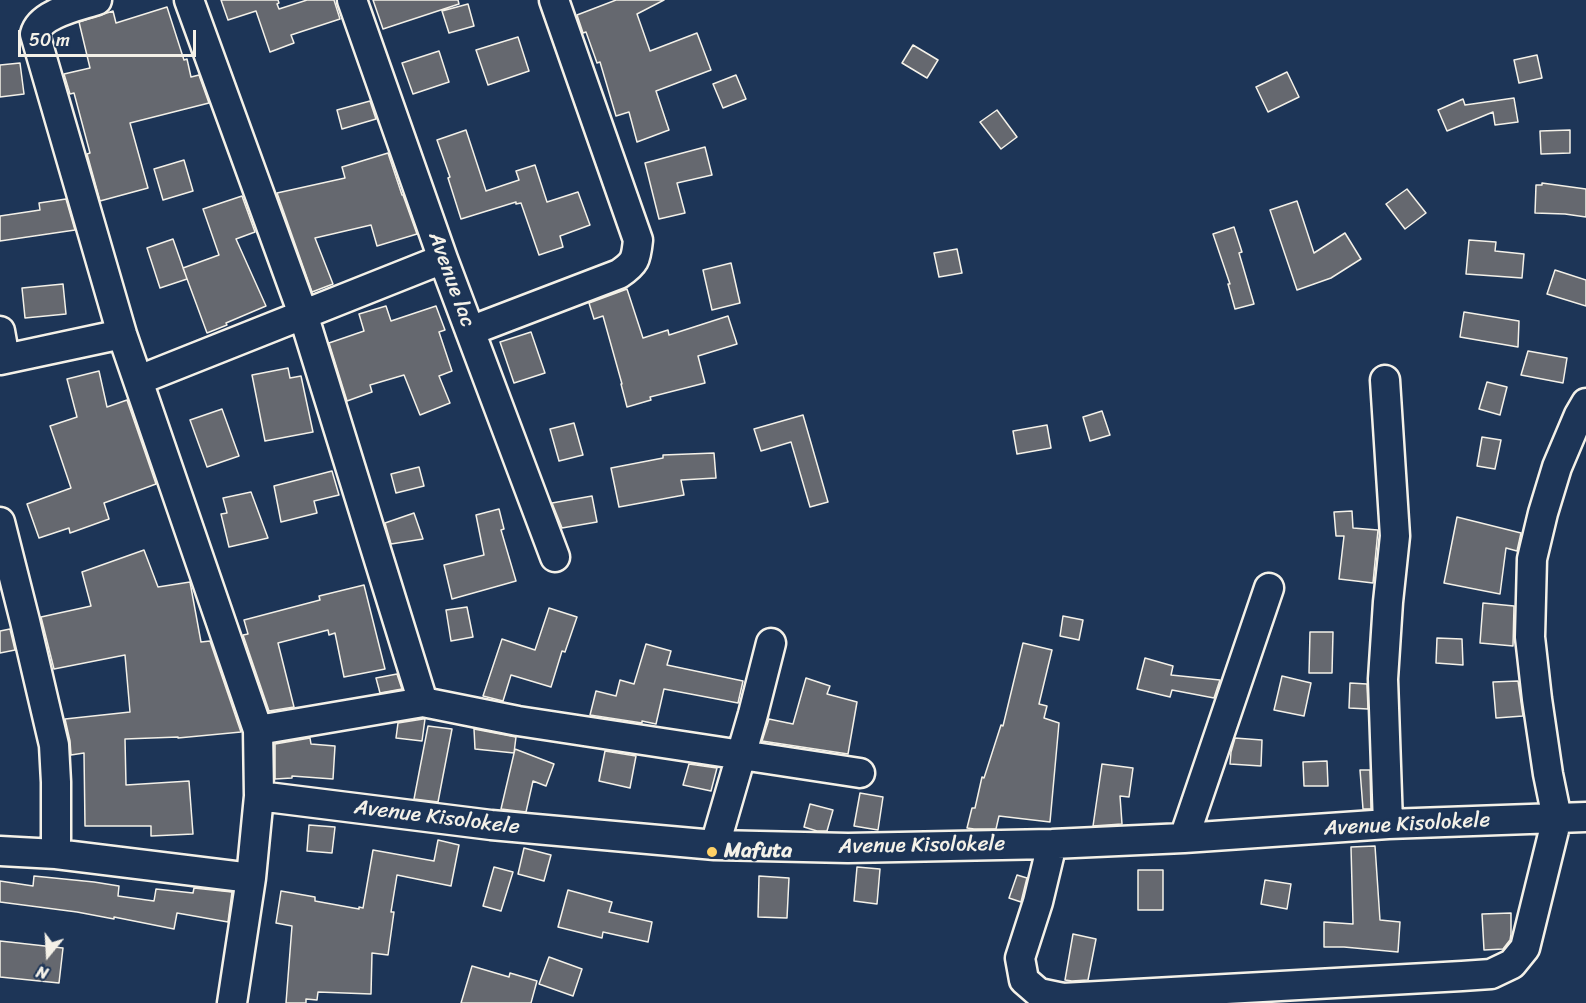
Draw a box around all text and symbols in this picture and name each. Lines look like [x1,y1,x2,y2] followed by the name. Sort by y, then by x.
[21,18,200,56] scale bar
[29,24,70,56] text: 50 m
[422,229,480,331] street label: Avenue lac
[353,795,521,841] street label: Avenue Kisolokele
[1323,808,1491,842] street label: Avenue Kisolokele
[839,832,1005,860] street label: Avenue Kisolokele
[724,839,792,865] place label: Mafuta
[705,845,719,859] marker: Mafuta
[18,925,78,985] north arrow
[33,957,52,988] text: N

